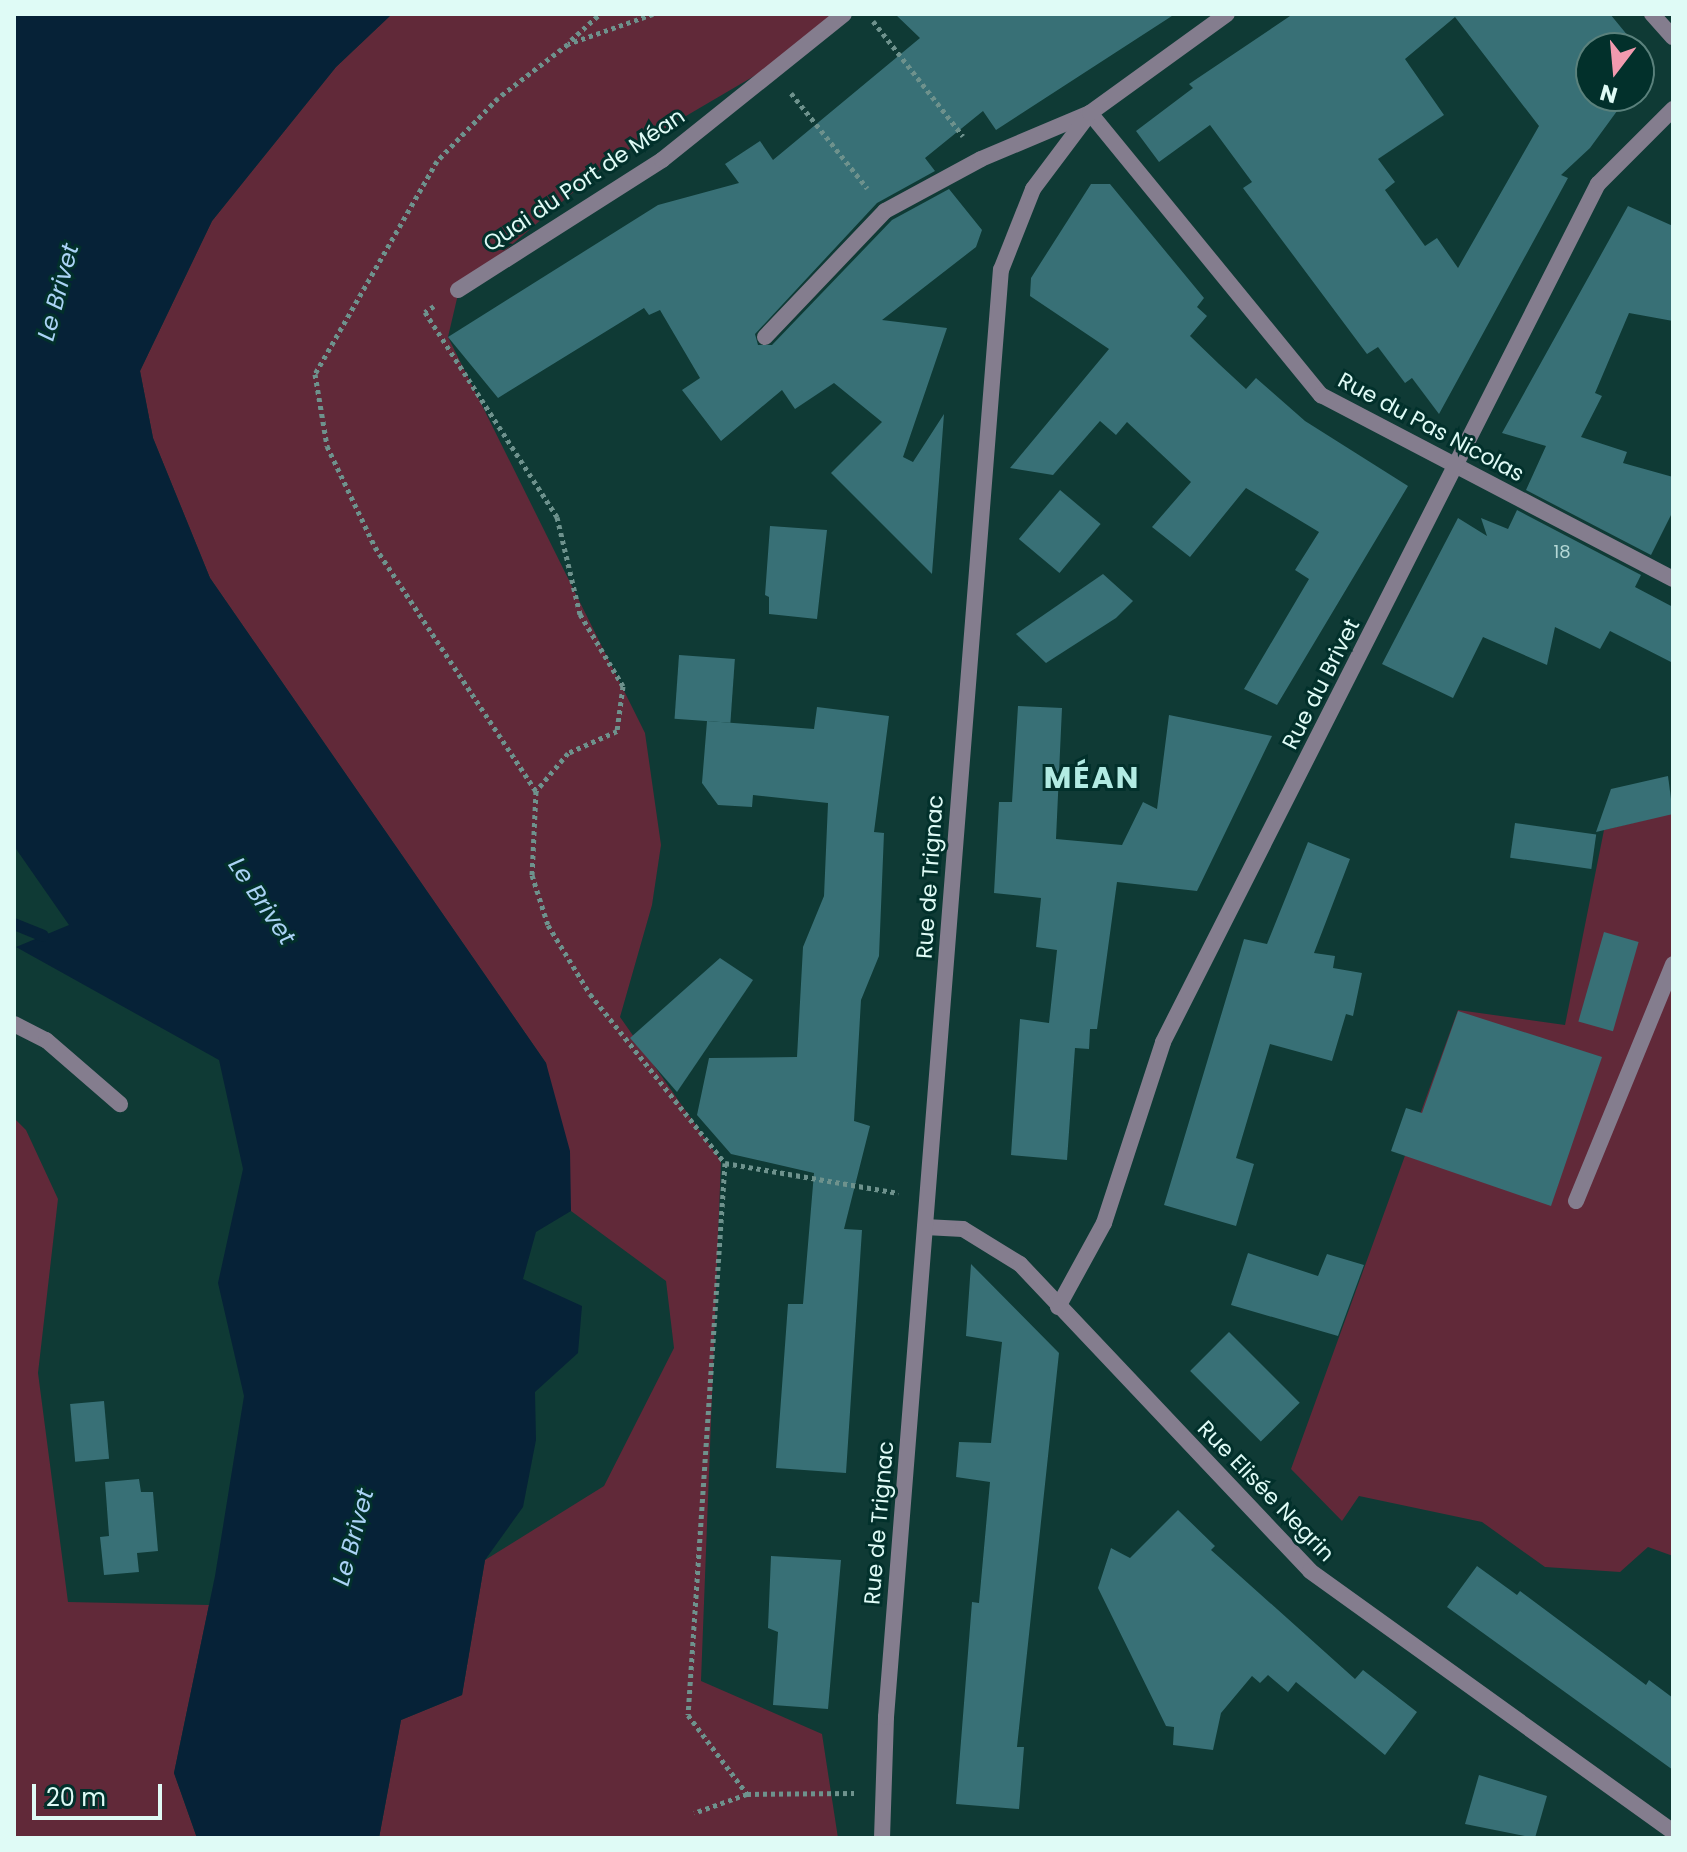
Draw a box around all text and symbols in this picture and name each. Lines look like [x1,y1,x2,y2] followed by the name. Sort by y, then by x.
[1575,32,1655,112] north arrow
[1597,76,1621,111] text: N
[478,103,690,257] street label: Quai du Port de Méan
[31,240,85,344] water label: Le Brivet
[1333,367,1529,487] street label: Rue du Pas Nicolas
[1553,541,1571,563] house number: 18
[1277,614,1365,754] street label: Rue du Brivet
[1044,760,1140,796] district label: MÉAN
[911,794,949,960] street label: Rue de Trignac
[222,852,302,950] water label: Le Brivet
[1192,1415,1340,1567] street label: Rue Elisée Negrin
[859,1440,899,1606] street label: Rue de Trignac
[326,1485,380,1589] water label: Le Brivet
[36,1768,166,1818] scale bar
[46,1781,106,1814] text: 20 m

